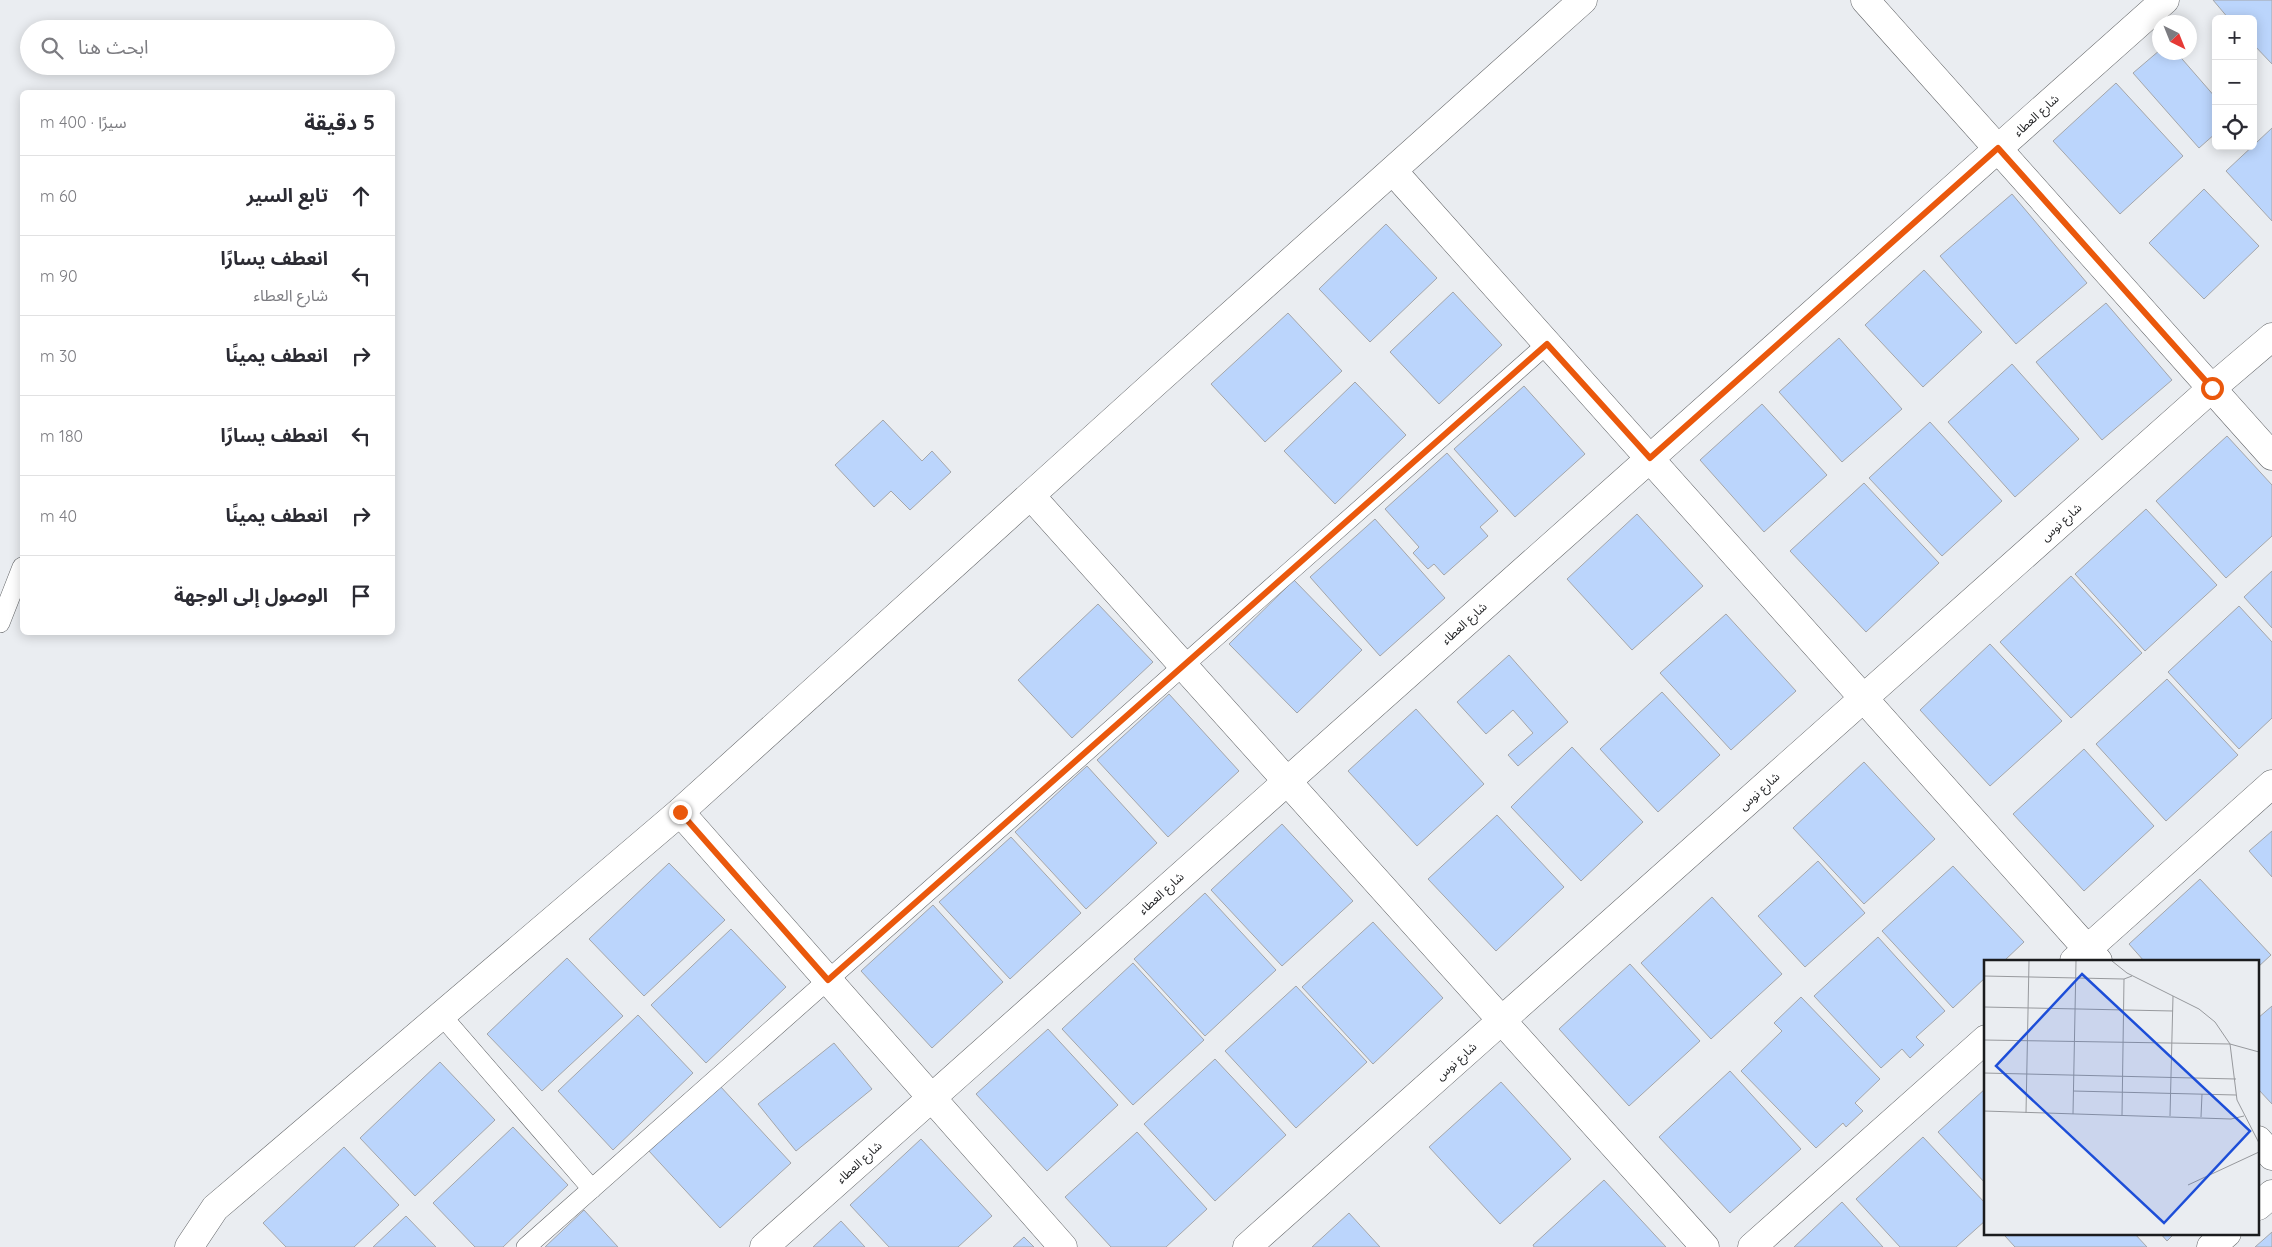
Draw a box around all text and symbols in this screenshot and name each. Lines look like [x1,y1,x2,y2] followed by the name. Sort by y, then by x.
[2152,15,2197,60] north arrow
[2212,15,2257,150] map controls
[2212,15,2257,60] button: +
[20,20,395,75] search box
[38,34,66,62] icon: search
[78,35,149,59] text: ابحث هنا
[2212,60,2257,105] button: −
[2010,91,2063,141] street label: شارع العطاء
[2212,105,2257,150] button: locate
[304,109,375,135] text: 5 دقيقة
[40,112,127,132] text: سيرًا · 400 m
[347,182,375,210] icon: ahead
[246,183,328,207] text: تابع السير
[40,186,77,206] text: 60 m
[221,246,328,270] text: انعطف يسارًا
[347,262,375,290] icon: left
[40,266,77,286] text: 90 m
[254,285,328,305] text: شارع العطاء
[347,342,375,370] icon: right
[226,343,328,367] text: انعطف يمينًا
[40,346,77,366] text: 30 m
[2201,377,2224,400] route start
[347,422,375,450] icon: left
[221,423,328,447] text: انعطف يسارًا
[40,426,83,446] text: 180 m
[2037,500,2086,546] street label: شارع نوس
[347,502,375,530] icon: right
[226,503,328,527] text: انعطف يمينًا
[40,506,77,526] text: 40 m
[347,582,375,610] icon: arrive
[174,583,328,607] text: الوصول إلى الوجهة
[1438,599,1491,649] street label: شارع العطاء
[1735,769,1784,815] street label: شارع نوس
[669,801,692,824] route end
[1135,869,1188,919] street label: شارع العطاء
[1984,960,2260,1234] inset map
[1432,1039,1481,1085] street label: شارع نوس
[833,1138,886,1188] street label: شارع العطاء

